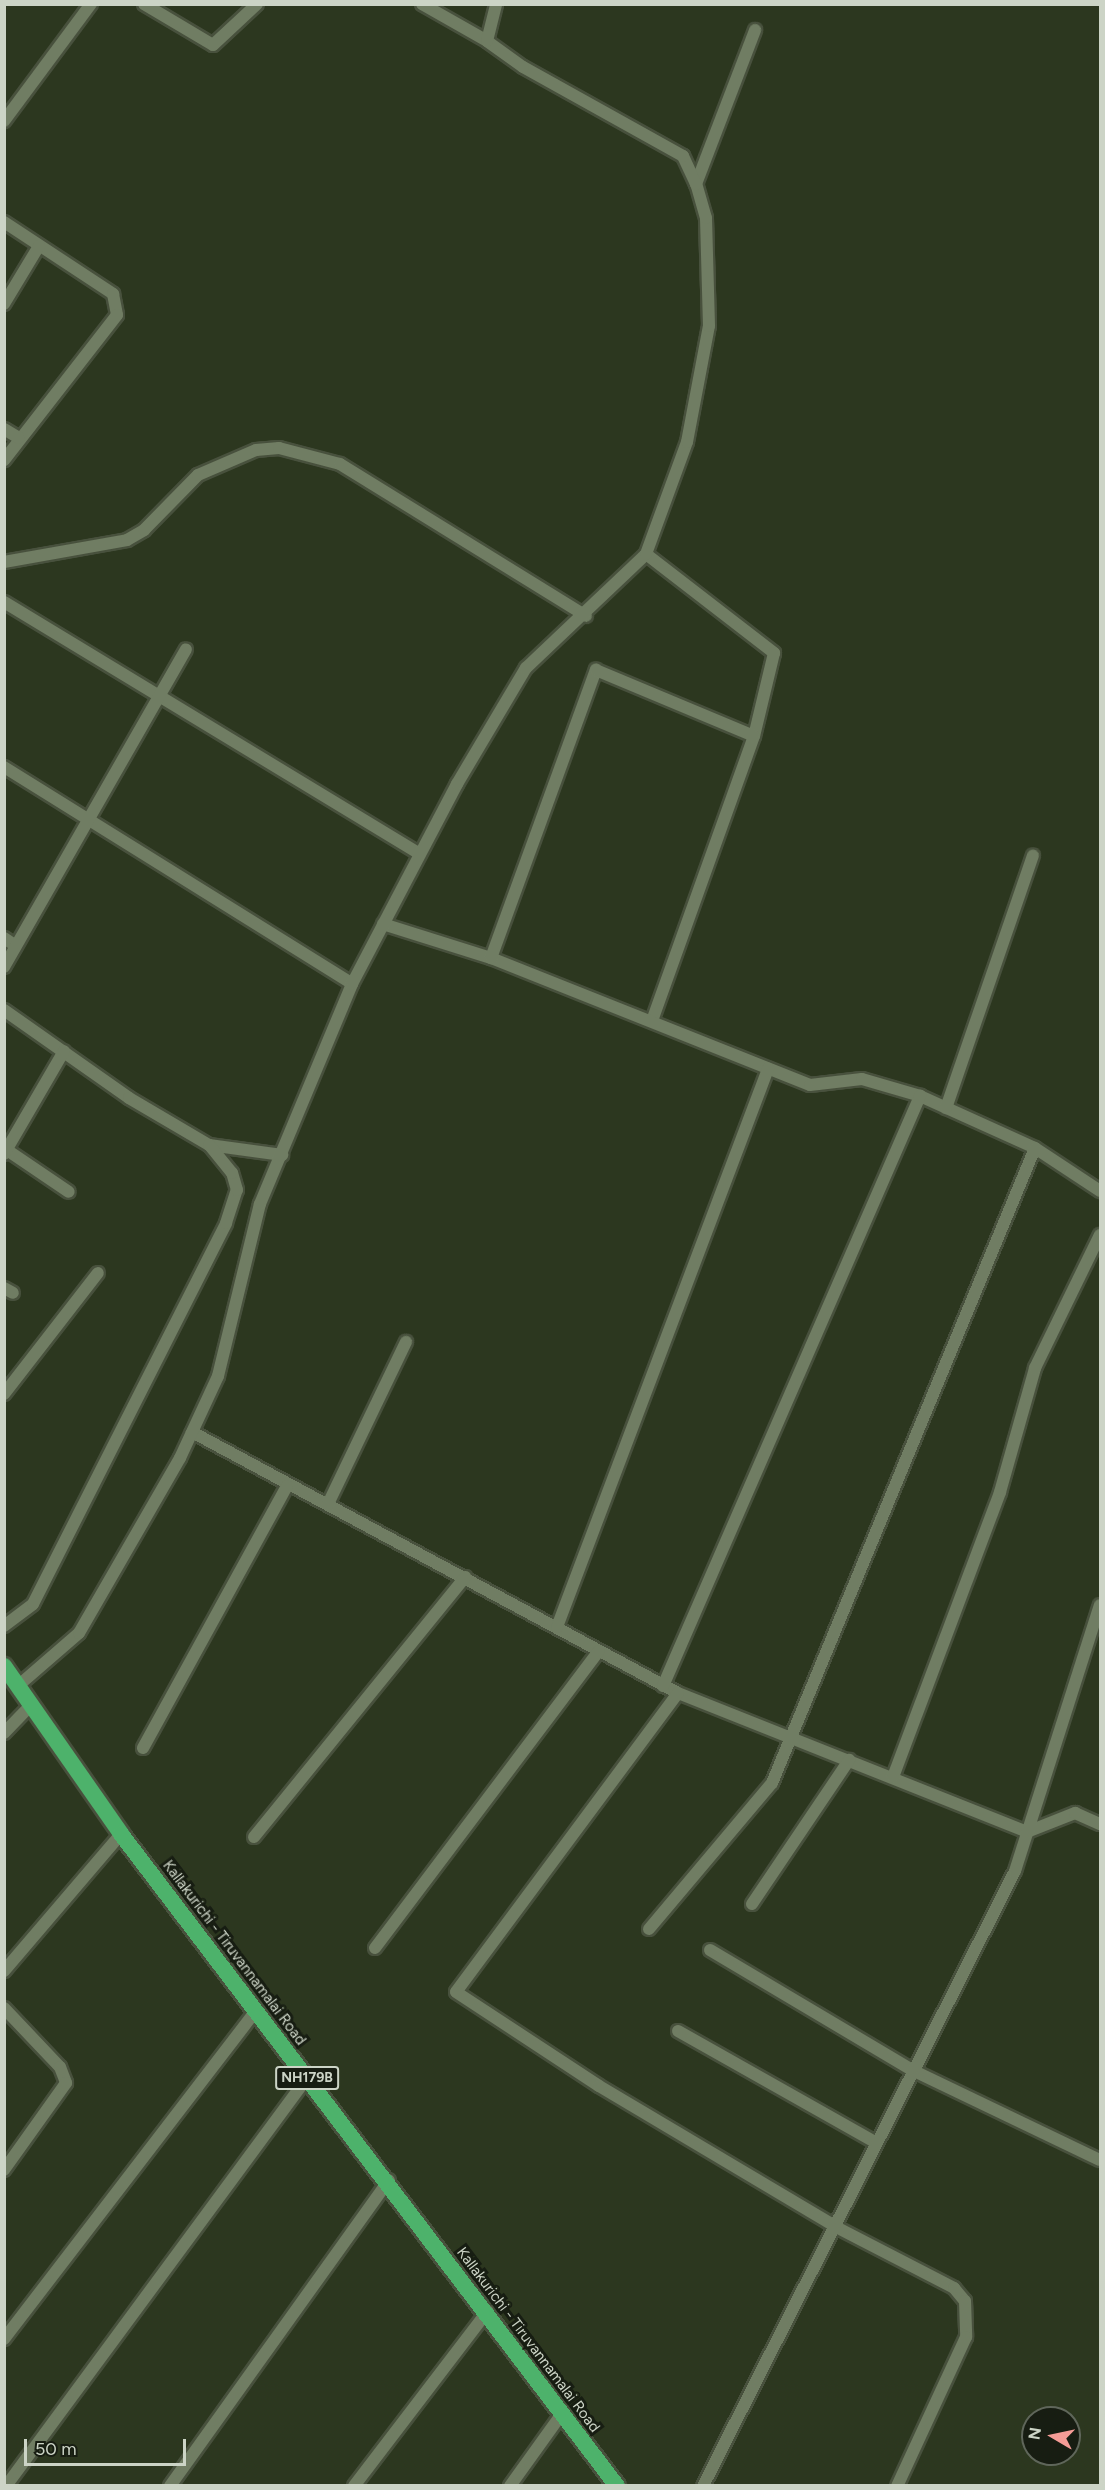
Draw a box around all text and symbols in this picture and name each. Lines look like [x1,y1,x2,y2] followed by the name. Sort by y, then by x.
[159,1857,309,2049] street label: Kallakurichi - Tiruvannamalai Road
[274,2067,340,2089] road number: NH179B
[453,2244,603,2436] street label: Kallakurichi - Tiruvannamalai Road
[1021,2406,1081,2466] north arrow
[1024,2426,1045,2441] text: N
[27,2427,189,2465] scale bar
[35,2438,77,2460] text: 50 m

